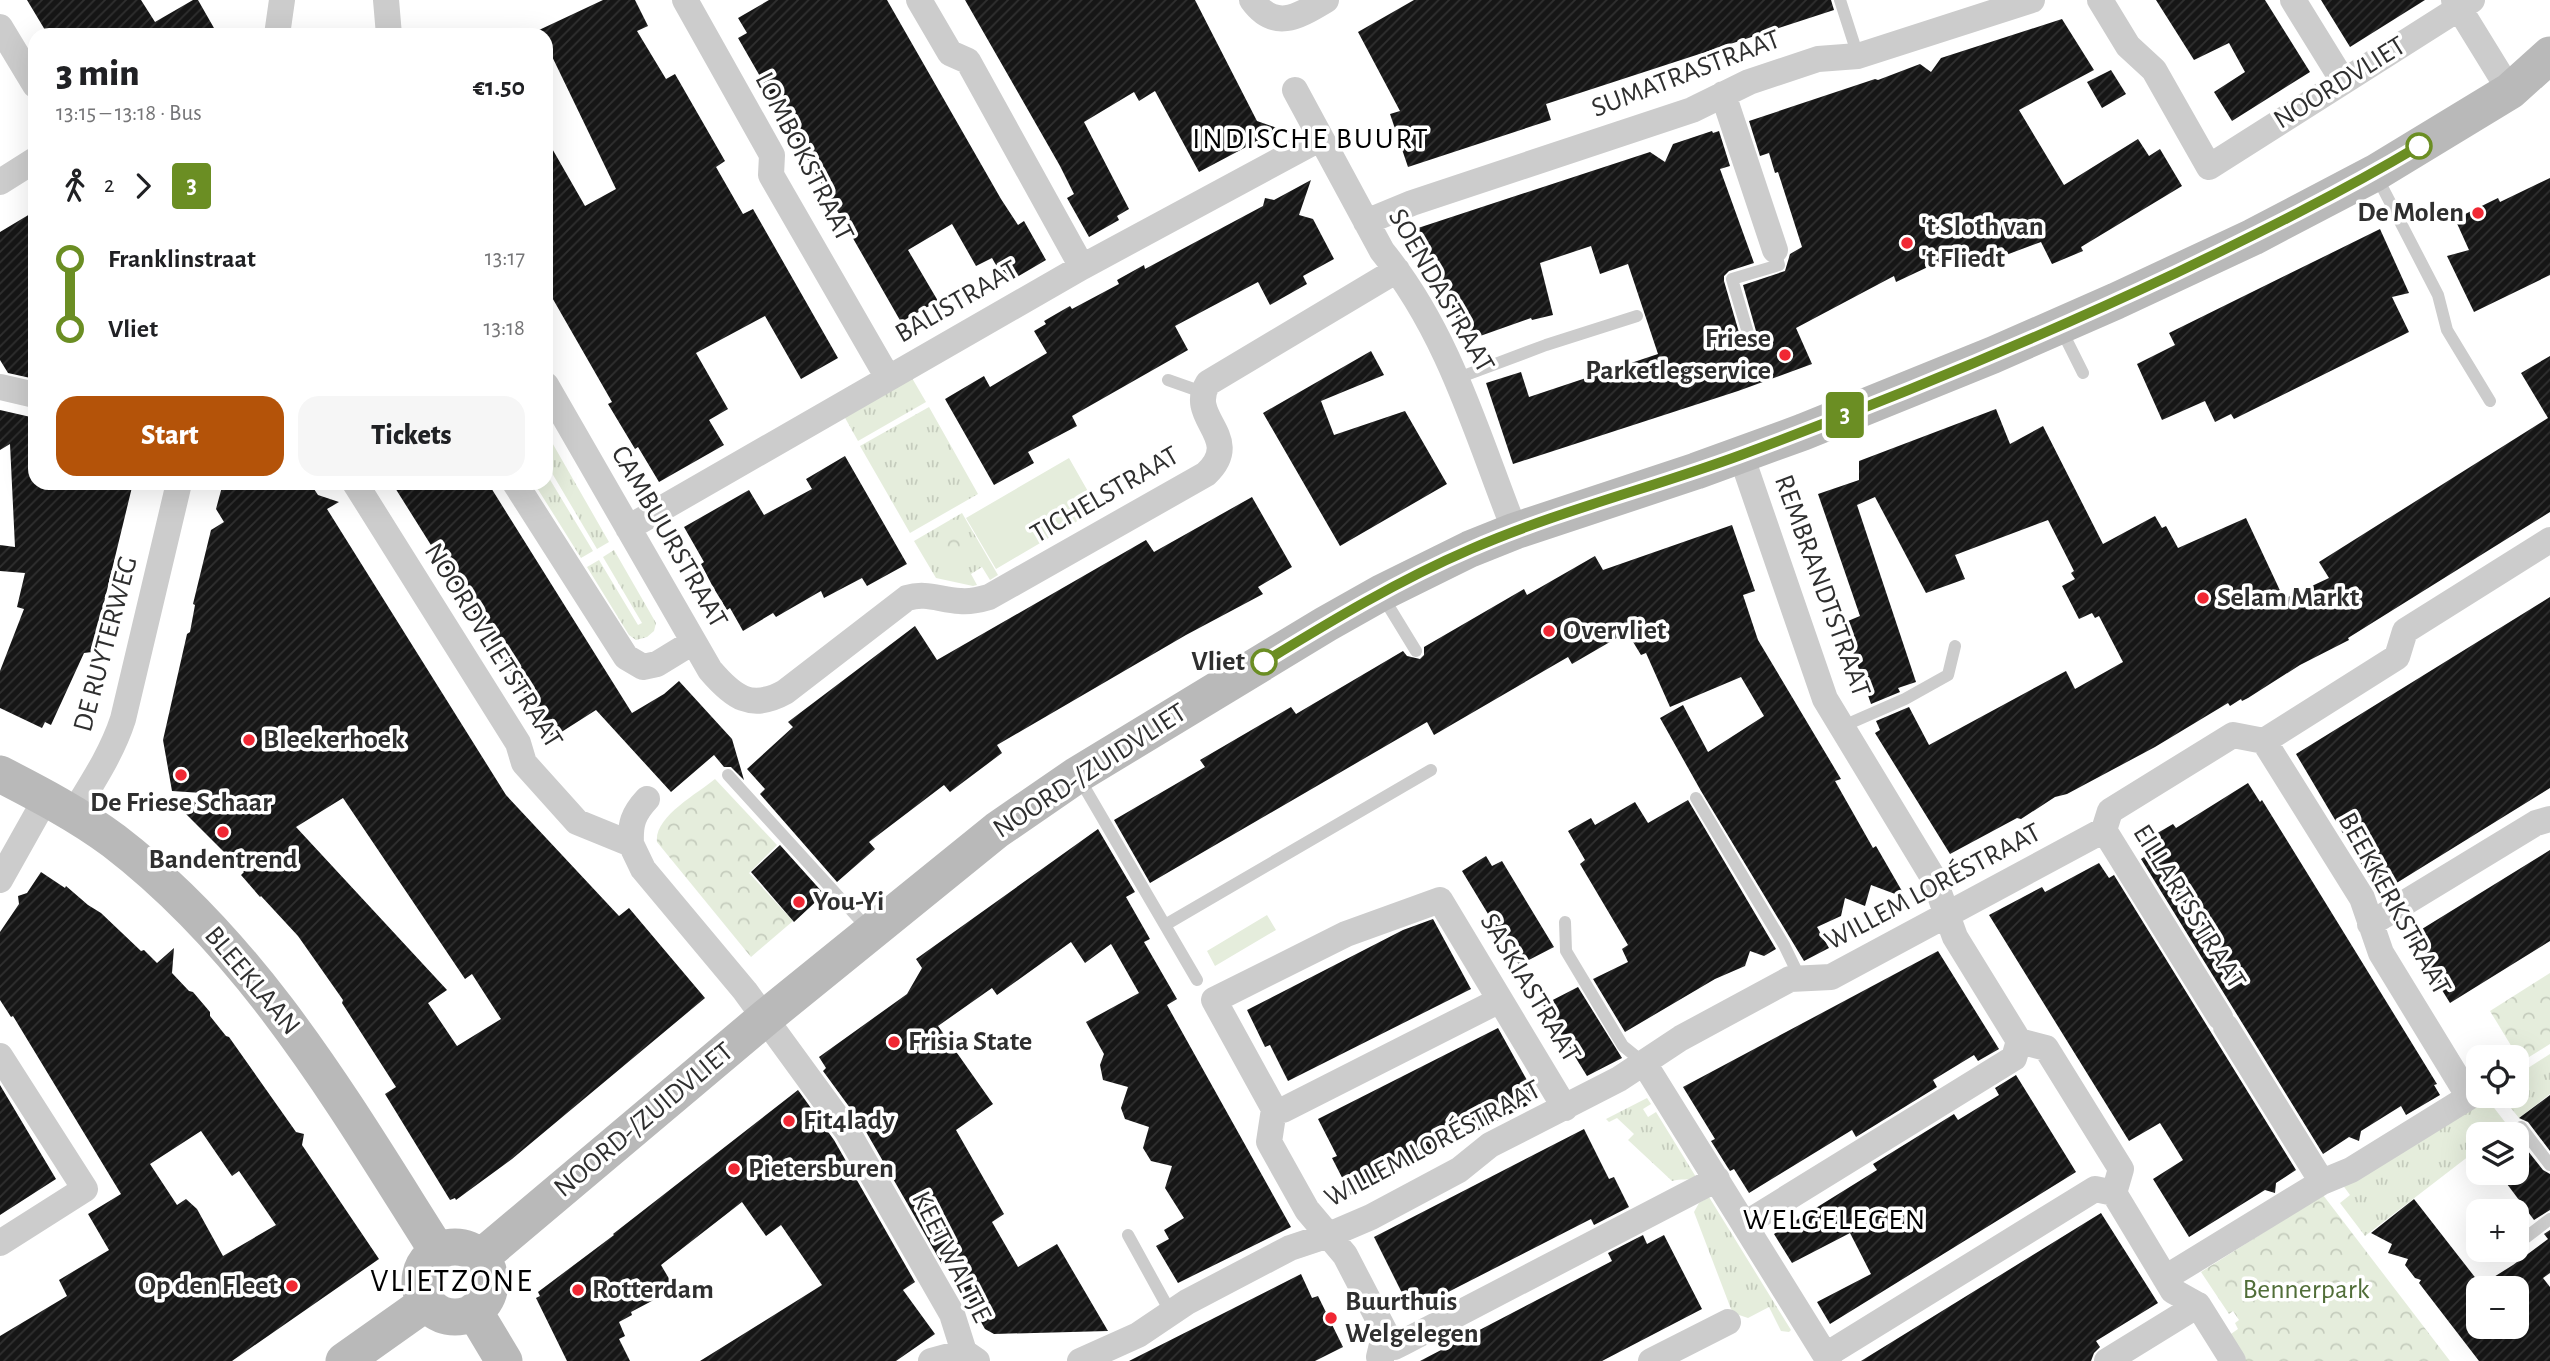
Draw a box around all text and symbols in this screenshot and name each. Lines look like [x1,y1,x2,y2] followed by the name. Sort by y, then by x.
[1588,25,1784,123] street label: SUMATRASTRAAT
[2269,31,2411,135] street label: NOORDVLIET
[56,55,140,93] text: 3 min
[749,68,859,246] street label: LOMBOKSTRAAT
[473,74,525,100] text: €1.50
[56,102,202,125] text: 13:15 – 13:18 · Bus
[1192,124,1430,154] district label: INDISCHE BUURT
[2406,133,2432,159] unlabelled marker
[56,167,94,205] icon: walk
[124,167,162,205] icon: forward
[104,174,114,197] text: 2
[186,174,197,198] text: 3
[2357,199,2464,227] place label: De Molen
[1383,204,1499,378] street label: SOENDASTRAAT
[2470,205,2486,221] marker: De Molen
[1921,213,2044,273] place label: 't Sloth van 't Fliedt
[1899,235,1915,251] marker: 't Sloth van 't Fliedt
[108,246,256,272] text: Franklinstraat
[485,247,525,270] text: 13:17
[891,255,1024,348] street label: BALISTRAAT
[108,316,158,342] text: Vliet
[484,317,525,340] text: 13:18
[1585,325,1771,385] place label: Friese Parketlegservice
[1777,347,1793,363] marker: Friese Parketlegservice
[1822,392,1868,438] line badge: 3
[56,396,284,476] button: Start
[298,396,525,476] button: Tickets
[1840,403,1850,427] text: 3
[606,441,733,633] street label: CAMBUURSTRAAT
[1026,441,1184,549] street label: TICHELSTRAAT
[1769,471,1875,701] street label: REMBRANDTSTRAAT
[419,539,567,754] street label: NOORDVLIETSTRAAT
[69,553,143,735] street label: DE RUYTERWEG
[2217,584,2360,612] place label: Selam Markt
[2195,590,2211,606] marker: Selam Markt
[1563,617,1667,645] place label: Overvliet
[1541,623,1557,639] marker: Overvliet
[1191,648,1246,676] place label: Vliet
[1251,649,1277,675] marker: Vliet
[988,698,1192,844] street label: NOORD-/ZUIDVLIET
[263,726,405,754] place label: Bleekerhoek
[241,732,257,748] marker: Bleekerhoek
[173,767,189,783] marker: De Friese Schaar
[90,789,272,817] place label: De Friese Schaar
[2332,808,2456,1000] street label: BEEKKERKSTRAAT
[1819,816,2046,956] street label: WILLEM LORÉSTRAAT
[2127,820,2251,994] street label: EILLARTSSTRAAT
[215,824,231,840] marker: Bandentrend
[148,846,298,874] place label: Bandentrend
[813,888,884,916] place label: You-Yi
[791,894,807,910] marker: You-Yi
[1475,909,1585,1068] street label: SASKIASTRAAT
[199,921,305,1041] street label: BLEEKLAAN
[908,1028,1032,1056] place label: Frisia State
[886,1034,902,1050] marker: Frisia State
[549,1037,739,1203] street label: NOORD-/ZUIDVLIET
[2466,1045,2529,1339] map controls
[2466,1045,2529,1108] button: locate
[1319,1073,1546,1213] street label: WILLEM LORÉSTRAAT
[803,1107,895,1135] place label: Fit4lady
[781,1113,797,1129] marker: Fit4lady
[2466,1122,2529,1185] button: layers
[748,1155,894,1183] place label: Pietersburen
[726,1161,742,1177] marker: Pietersburen
[906,1187,996,1327] street label: KEETWALTJE
[2466,1199,2529,1262] button: +
[1743,1205,1927,1235] district label: WELGELEGEN
[370,1265,534,1297] district label: VLIETZONE
[138,1272,279,1300] place label: Op den Fleet
[592,1276,714,1304] place label: Rotterdam
[2243,1276,2370,1304] park label: Bennerpark
[2466,1276,2529,1339] button: −
[284,1278,300,1294] marker: Op den Fleet
[570,1282,586,1298] marker: Rotterdam
[1345,1288,1479,1348] place label: Buurthuis Welgelegen
[1323,1310,1339,1326] marker: Buurthuis Welgelegen

